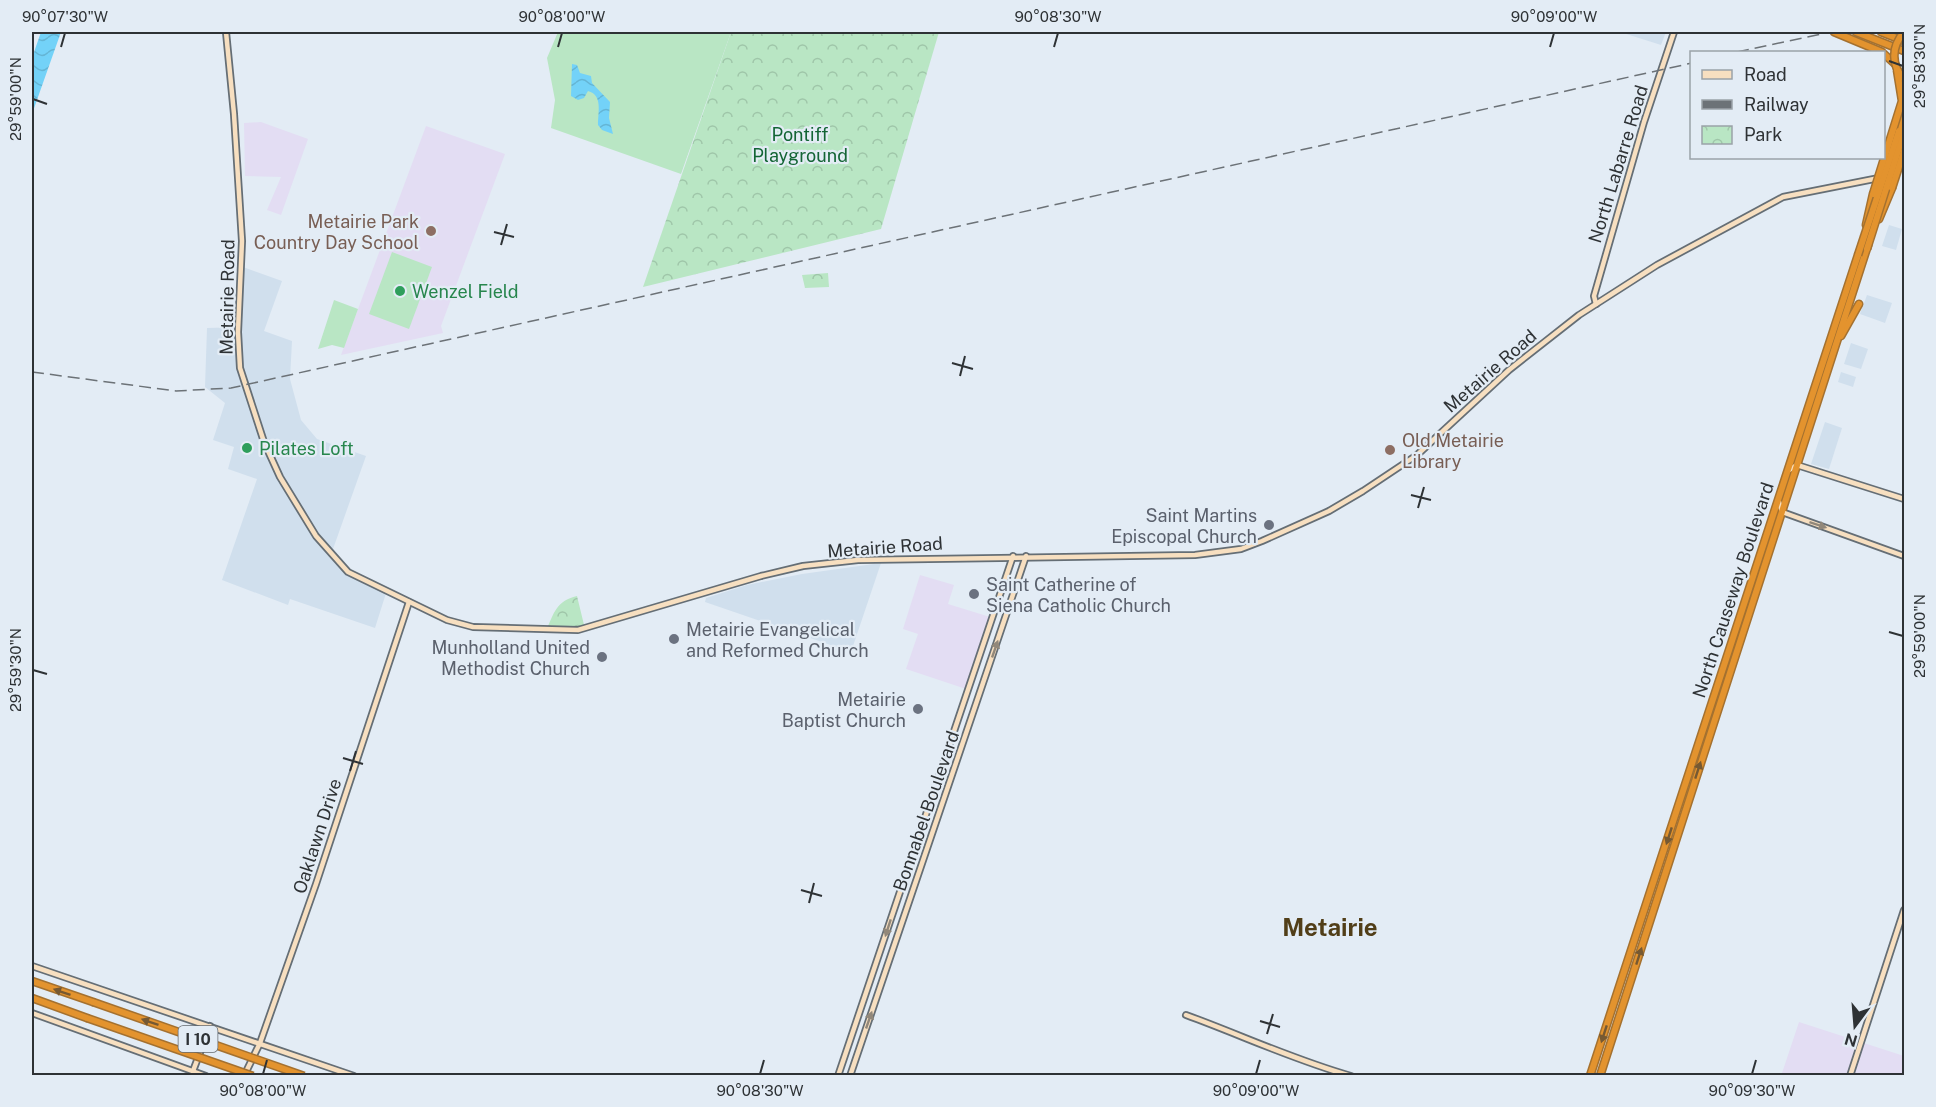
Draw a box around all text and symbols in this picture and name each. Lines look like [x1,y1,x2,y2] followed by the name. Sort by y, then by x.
[22,8,108,25] text: 90°07'30"W
[519,8,605,25] text: 90°08'00"W
[1014,8,1102,25] text: 90°08'30"W
[1511,8,1597,25] text: 90°09'00"W
[1911,24,1928,108] text: 29°58'30"N
[1690,51,1885,159] legend
[7,57,24,141] text: 29°59'00"N
[1744,64,1787,85] text: Road
[1584,83,1652,245] street label: North Labarre Road
[1744,94,1809,115] text: Railway
[752,124,848,166] park label: Pontiff Playground
[1744,124,1782,145] text: Park
[254,211,419,253] place label: Metairie Park Country Day School
[424,224,438,238] marker: Metairie Park Country Day School
[215,239,239,355] street label: Metairie Road
[412,281,519,302] place label: Wenzel Field
[393,284,407,298] marker: Wenzel Field
[1439,325,1541,417] street label: Metairie Road
[1402,430,1504,472] place label: Old Metairie Library
[259,438,354,459] place label: Pilates Loft
[240,441,254,455] marker: Pilates Loft
[1383,443,1397,457] marker: Old Metairie Library
[1688,479,1778,701] street label: North Causeway Boulevard
[1111,505,1257,547] place label: Saint Martins Episcopal Church
[1262,518,1276,532] marker: Saint Martins Episcopal Church
[1809,520,1827,530] one-way arrow
[827,532,943,562] street label: Metairie Road
[986,574,1171,616] place label: Saint Catherine of Siena Catholic Church
[967,587,981,601] marker: Saint Catherine of Siena Catholic Church
[1911,594,1928,678] text: 29°59'00"N
[686,619,869,661] place label: Metairie Evangelical and Reformed Church
[7,628,24,712] text: 29°59'30"N
[667,632,681,646] marker: Metairie Evangelical and Reformed Church
[431,637,590,679] place label: Munholland United Methodist Church
[991,640,1001,658] one-way arrow
[595,650,609,664] marker: Munholland United Methodist Church
[782,689,906,731] place label: Metairie Baptist Church
[911,702,925,716] marker: Metairie Baptist Church
[889,728,963,894] street label: Bonnabel Boulevard
[1694,761,1703,779] one-way arrow
[288,776,346,896] street label: Oaklawn Drive
[1663,827,1673,845] one-way arrow
[1282,913,1378,941] district label: Metairie
[883,919,892,937] one-way arrow
[1635,947,1644,965] one-way arrow
[53,986,71,996] one-way arrow
[1825,996,1885,1056] north arrow
[865,1011,874,1029] one-way arrow
[141,1017,159,1026] one-way arrow
[1599,1025,1608,1043] one-way arrow
[178,1026,218,1052] road number: I 10
[1842,1029,1860,1051] text: N
[220,1082,306,1099] text: 90°08'00"W
[716,1082,804,1099] text: 90°08'30"W
[1213,1082,1299,1099] text: 90°09'00"W
[1709,1082,1795,1099] text: 90°09'30"W

